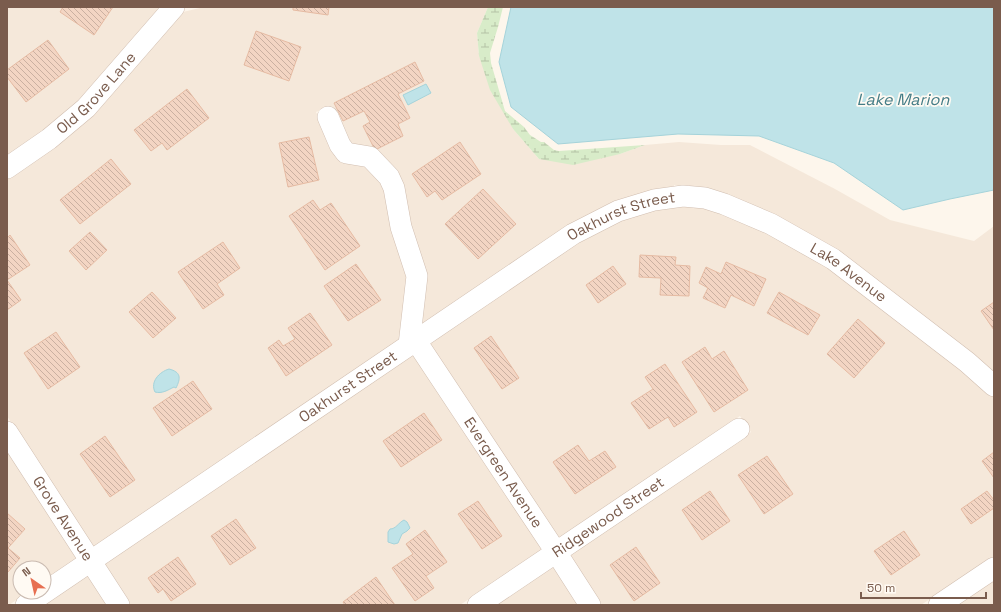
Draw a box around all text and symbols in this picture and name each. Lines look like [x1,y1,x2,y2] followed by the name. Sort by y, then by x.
[52,48,140,138] street label: Old Grove Lane
[857,89,950,110] water label: Lake Marion
[563,187,676,244] street label: Oakhurst Street
[807,238,891,306] street label: Lake Avenue
[295,346,401,426] street label: Oakhurst Street
[460,413,547,532] street label: Evergreen Avenue
[29,472,98,564] street label: Grove Avenue
[548,472,668,561] street label: Ridgewood Street
[12,560,52,600] north arrow
[19,564,33,580] text: N
[861,574,986,600] scale bar
[867,580,895,596] text: 50 m

